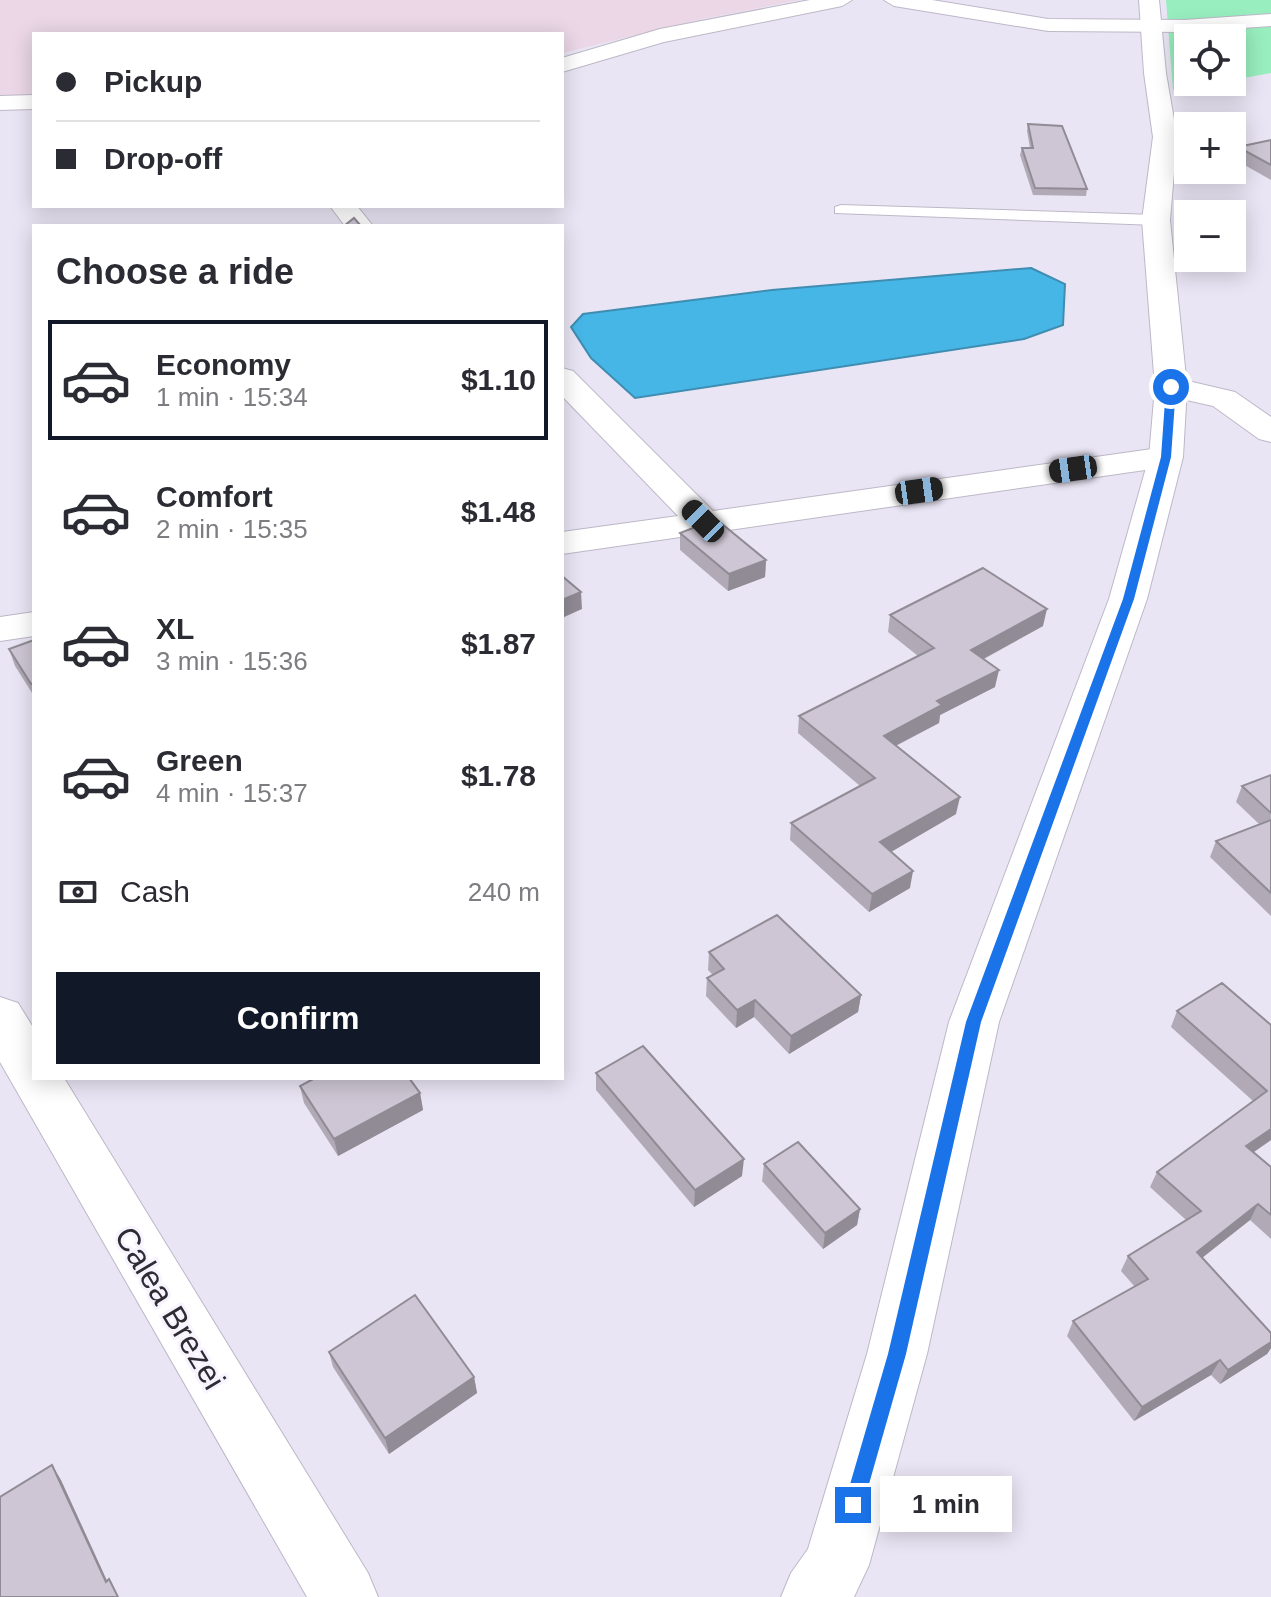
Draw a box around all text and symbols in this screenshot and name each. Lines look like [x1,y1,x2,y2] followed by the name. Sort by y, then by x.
[1174,24,1246,272] map controls
[1174,24,1246,96] button: locate
[104,65,202,98] text: Pickup
[1174,112,1246,184] button: +
[104,142,222,175] text: Drop-off
[1174,200,1246,272] button: −
[56,251,294,292] text: Choose a ride
[60,344,132,416] icon: car
[156,348,291,381] text: Economy
[461,363,536,396] text: $1.10
[1153,369,1189,405] route start
[156,382,308,412] text: 1 min · 15:34
[1048,454,1098,484] car
[60,476,132,548] icon: car
[894,476,944,506] car
[156,480,273,513] text: Comfort
[461,495,536,528] text: $1.48
[678,496,728,546] car
[156,514,308,544] text: 2 min · 15:35
[60,608,132,680] icon: car
[156,612,194,645] text: XL
[461,627,536,660] text: $1.87
[156,646,308,676] text: 3 min · 15:36
[60,740,132,812] icon: car
[156,744,243,777] text: Green
[461,759,536,792] text: $1.78
[156,778,308,808] text: 4 min · 15:37
[56,870,100,914] icon: cash
[120,875,190,908] text: Cash
[468,877,540,907] text: 240 m
[56,972,540,1064] button: Confirm
[107,1220,233,1396] street label: Calea Brezei
[881,1477,1013,1533] callout: 1 min
[835,1487,871,1523] route end
[912,1489,980,1519] text: 1 min

